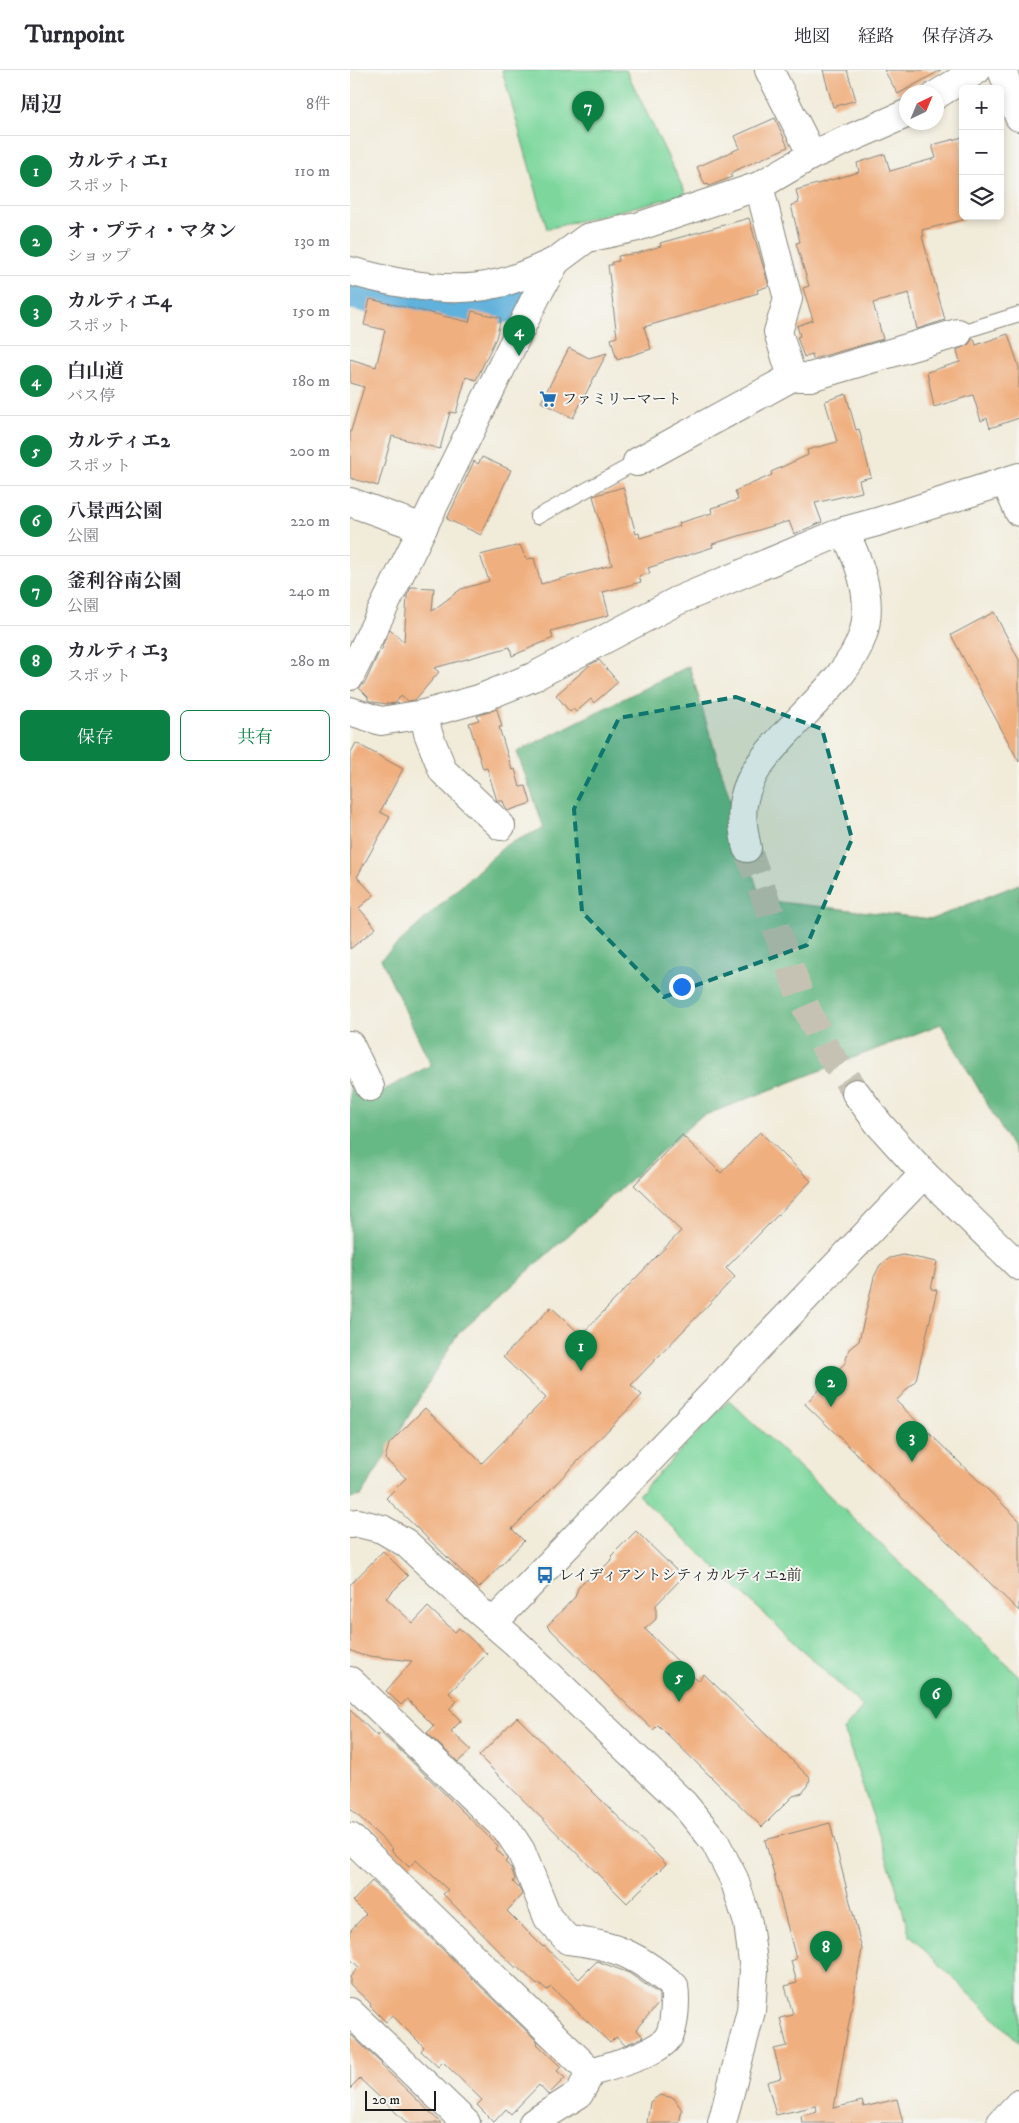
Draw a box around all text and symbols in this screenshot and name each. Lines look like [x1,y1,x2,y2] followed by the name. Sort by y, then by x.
[25,20,124,50] text: Turnpoint
[794,26,830,48] text: 地図
[858,26,894,48] text: 経路
[922,26,994,48] text: 保存済み
[899,85,944,130] north arrow
[959,85,1004,220] map controls
[959,85,1004,130] button: +
[572,91,604,132] pin: 7
[20,92,62,118] text: 周辺
[306,94,330,114] text: 8件
[959,130,1004,175] button: −
[67,150,167,173] text: カルティエ1
[33,161,39,181] text: 1
[294,161,330,181] text: 110 m
[959,175,1004,220] button: layers
[67,176,131,196] text: スポット
[67,220,236,243] text: オ・プティ・マタン
[32,231,40,251] text: 2
[294,231,330,251] text: 130 m
[67,246,131,266] text: ショップ
[67,290,171,313] text: カルティエ4
[33,301,39,321] text: 3
[292,301,330,321] text: 150 m
[503,315,535,356] pin: 4
[67,316,131,336] text: スポット
[67,360,124,383] text: 白山道
[31,371,41,391] text: 4
[292,371,330,391] text: 180 m
[67,386,115,406] text: バス停
[538,389,558,409] supermarket icon: ファミリーマート
[562,390,682,409] place label: ファミリーマート
[67,430,170,453] text: カルティエ2
[32,441,40,461] text: 5
[289,441,330,461] text: 200 m
[67,456,131,476] text: スポット
[67,500,162,523] text: 八景西公園
[32,511,40,531] text: 6
[290,511,330,531] text: 220 m
[67,526,99,546] text: 公園
[67,570,181,593] text: 釜利谷南公園
[32,581,40,601] text: 7
[289,581,330,601] text: 240 m
[67,596,99,616] text: 公園
[67,640,168,663] text: カルティエ3
[32,651,40,671] text: 8
[290,651,330,671] text: 280 m
[67,666,131,686] text: スポット
[20,710,170,761] button: 保存
[180,710,330,761] button: 共有
[669,974,695,1000] your location
[565,1330,597,1371] pin: 1
[815,1366,847,1407] pin: 2
[896,1421,928,1462] pin: 3
[535,1565,555,1585] bus stop icon: レイディアントシティカルティエ2前
[559,1566,801,1585] place label: レイディアントシティカルティエ2前
[663,1661,695,1702] pin: 5
[920,1678,952,1719] pin: 6
[810,1931,842,1972] pin: 8
[365,2088,436,2111] scale bar
[372,2091,400,2109] text: 20 m

